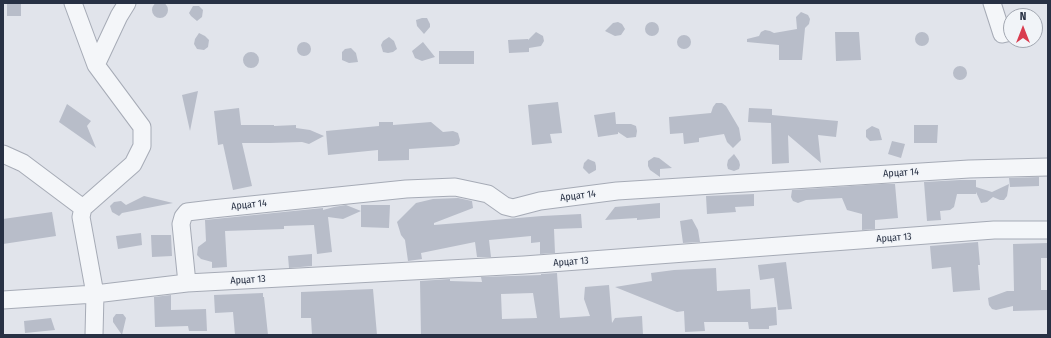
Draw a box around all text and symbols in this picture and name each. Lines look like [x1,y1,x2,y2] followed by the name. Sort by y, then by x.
[1003,8,1043,48] north arrow
[1020,10,1026,23] text: N
[883,166,919,180] street label: Арцат 14
[560,188,596,204] street label: Арцат 14
[231,197,267,213] street label: Арцат 14
[876,231,912,245] street label: Арцат 13
[553,255,589,269] street label: Арцат 13
[230,273,266,287] street label: Арцат 13

